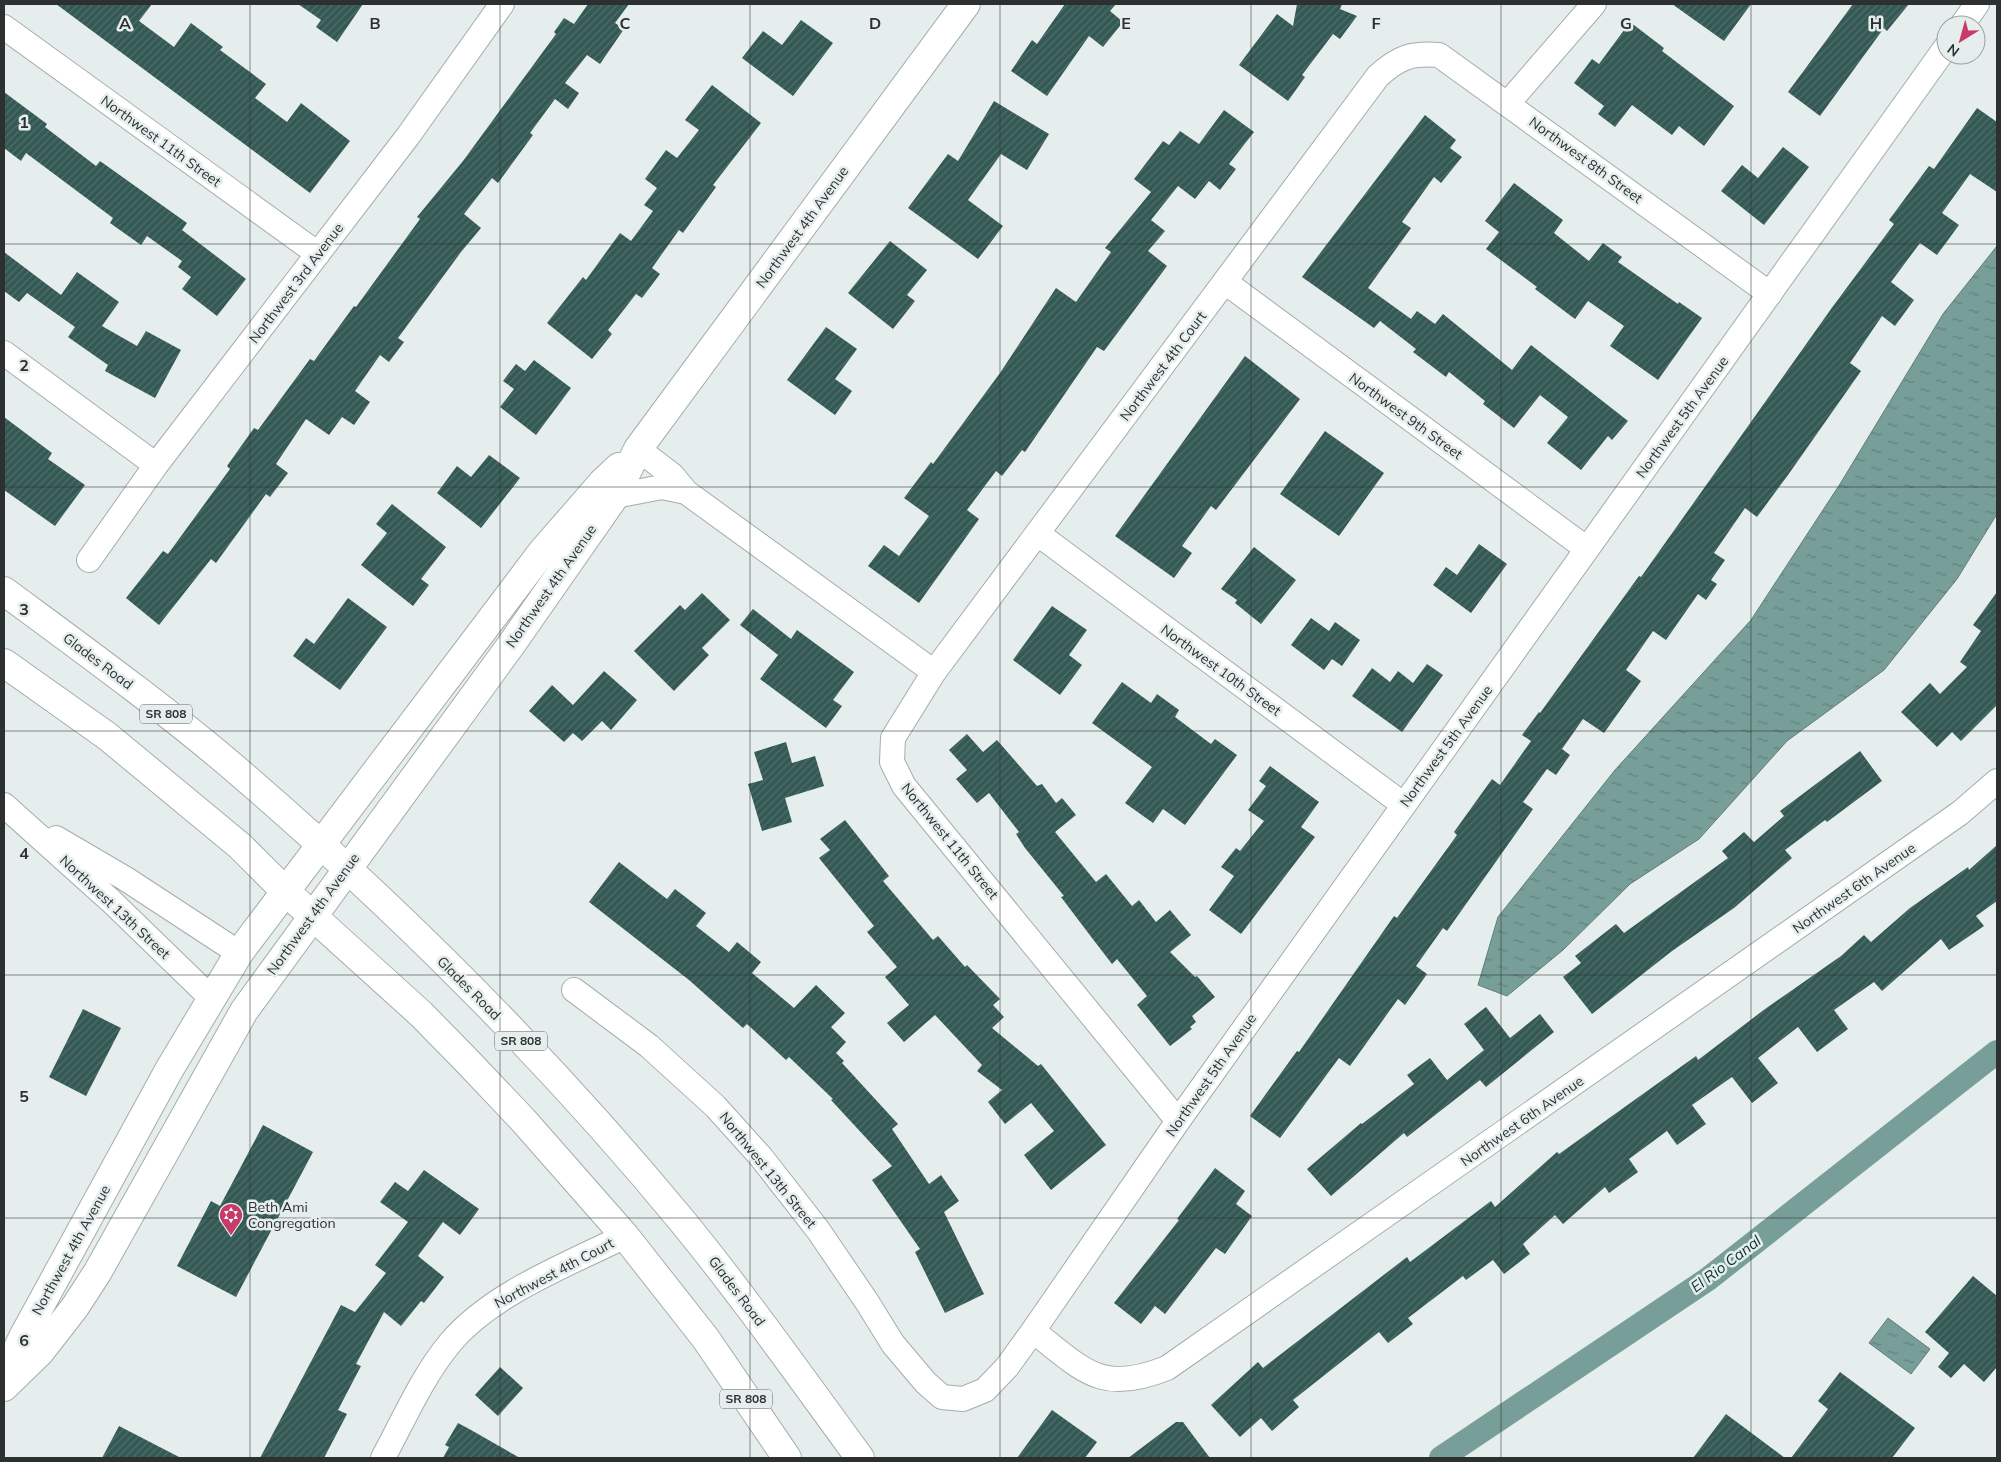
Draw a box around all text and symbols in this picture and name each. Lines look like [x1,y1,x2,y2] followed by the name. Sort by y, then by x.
[119,13,131,33] text: A
[369,13,381,33] text: B
[620,13,631,33] text: C
[869,13,881,33] text: D
[1121,13,1131,33] text: E
[1371,13,1381,33] text: F
[1620,13,1632,33] text: G
[1870,13,1882,33] text: H
[1936,15,1986,65] north arrow
[1944,40,1963,61] text: N
[97,91,225,191] street label: Northwest 11th Street
[19,112,29,132] text: 1
[1526,113,1646,207] street label: Northwest 8th Street
[752,163,852,291] street label: Northwest 4th Avenue
[245,219,347,347] street label: Northwest 3rd Avenue
[1116,308,1210,424] street label: Northwest 4th Court
[1632,353,1732,481] street label: Northwest 5th Avenue
[19,355,29,375] text: 2
[1346,369,1466,463] street label: Northwest 9th Street
[502,521,600,651] street label: Northwest 4th Avenue
[19,599,29,619] text: 3
[1157,620,1285,720] street label: Northwest 10th Street
[59,629,137,693] street label: Glades Road
[1396,682,1496,810] street label: Northwest 5th Avenue
[140,704,192,724] road number: SR 808
[898,779,1002,903] street label: Northwest 11th Street
[1789,839,1919,937] street label: Northwest 6th Avenue
[19,843,29,863] text: 4
[263,850,363,978] street label: Northwest 4th Avenue
[56,851,174,963] street label: Northwest 13th Street
[433,952,505,1024] street label: Glades Road
[1162,1010,1260,1140] street label: Northwest 5th Avenue
[495,1032,547,1050] road number: SR 808
[1457,1072,1587,1170] street label: Northwest 6th Avenue
[19,1086,29,1106] text: 5
[716,1108,820,1232] street label: Northwest 13th Street
[28,1182,114,1318] street label: Northwest 4th Avenue
[248,1198,336,1232] place label: Beth Ami Congregation
[218,1202,244,1236] synagogue icon: Beth Ami Congregation
[1687,1231,1765,1296] water label: El Rio Canal
[491,1234,617,1312] street label: Northwest 4th Court
[705,1252,769,1330] street label: Glades Road
[19,1330,29,1350] text: 6
[720,1390,772,1408] road number: SR 808

